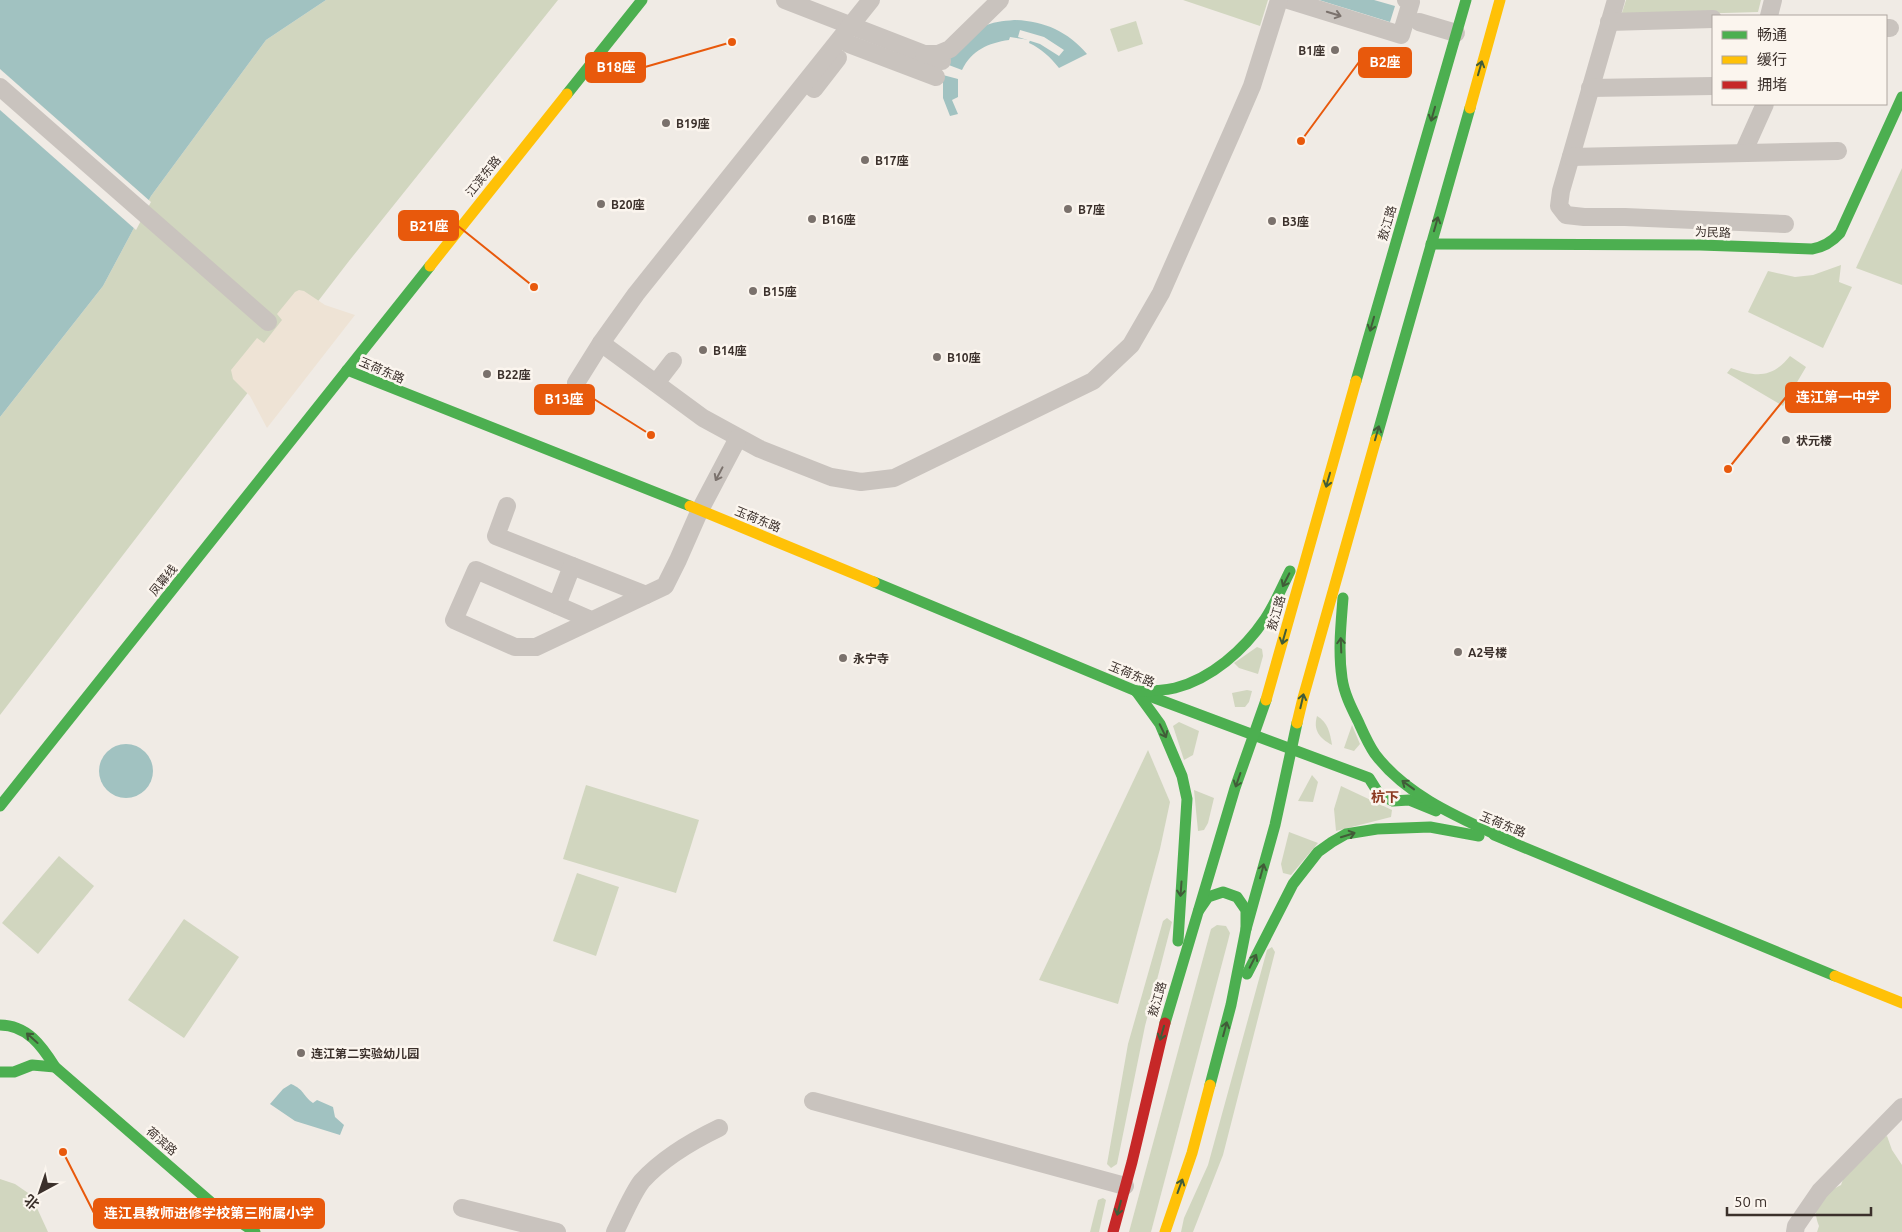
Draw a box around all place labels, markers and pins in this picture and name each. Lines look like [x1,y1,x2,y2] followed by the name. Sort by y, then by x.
[1298,44,1325,57] place label: B1座
[1329,44,1341,56] marker: B1座
[1359,48,1411,77] callout: B2座
[586,53,645,82] callout: B18座
[660,117,672,129] marker: B19座
[676,117,710,130] place label: B19座
[859,154,871,166] marker: B17座
[875,154,909,167] place label: B17座
[595,198,607,210] marker: B20座
[611,198,645,211] place label: B20座
[1062,203,1074,215] marker: B7座
[1078,203,1105,216] place label: B7座
[399,211,458,240] callout: B21座
[806,213,818,225] marker: B16座
[822,213,856,226] place label: B16座
[1266,215,1278,227] marker: B3座
[1282,215,1309,228] place label: B3座
[747,285,759,297] marker: B15座
[763,285,797,298] place label: B15座
[697,344,709,356] marker: B14座
[713,344,747,357] place label: B14座
[931,351,943,363] marker: B10座
[947,351,981,364] place label: B10座
[481,368,493,380] marker: B22座
[497,368,531,381] place label: B22座
[1786,383,1890,412] callout: 连江第一中学
[535,385,594,414] callout: B13座
[1780,434,1792,446] marker: 状元楼
[1796,434,1832,447] place label: 状元楼
[1452,646,1464,658] marker: A2号楼
[1468,646,1507,659] place label: A2号楼
[837,652,849,664] marker: 永宁寺
[853,652,889,665] place label: 永宁寺
[295,1047,307,1059] marker: 连江第二实验幼儿园
[311,1047,419,1060] place label: 连江第二实验幼儿园
[94,1199,324,1228] callout: 连江县教师进修学校第三附属小学

